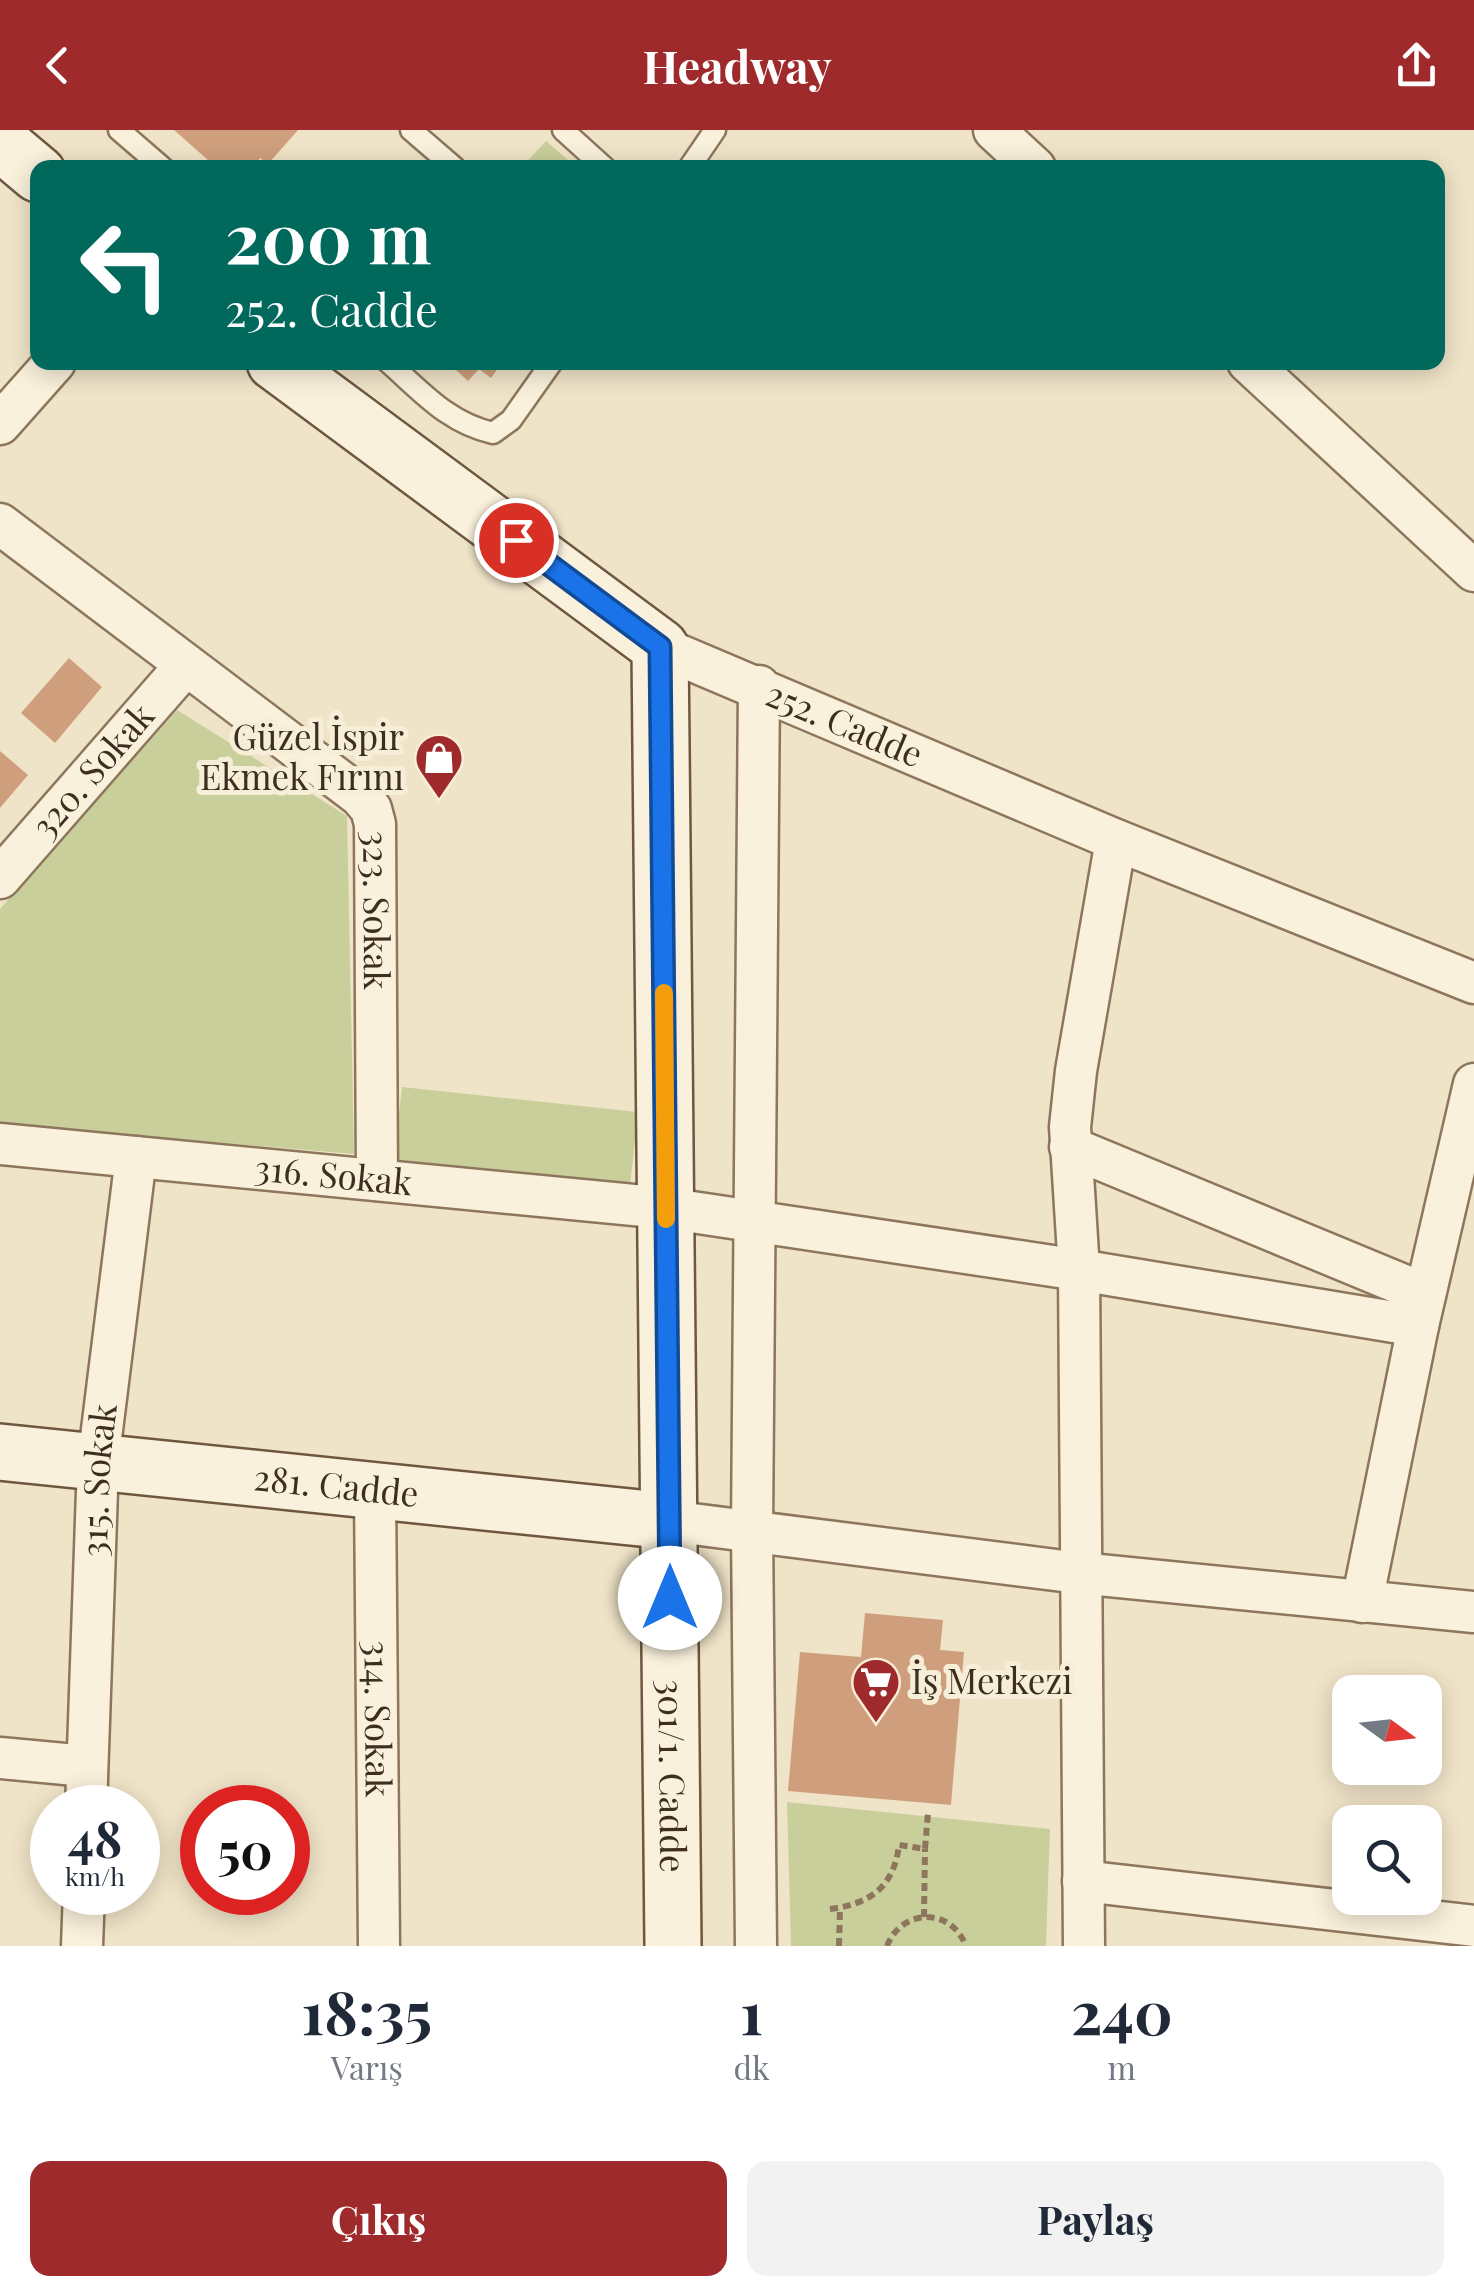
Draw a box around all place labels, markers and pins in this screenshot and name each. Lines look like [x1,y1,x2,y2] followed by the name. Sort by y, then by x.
[474,498,559,583] pin
[200,712,404,799] place label: Güzel İspir Ekmek Fırını
[413,732,465,800] shop icon: Güzel İspir Ekmek Fırını
[850,1656,902,1724] supermarket icon: İş Merkezi
[911,1656,1072,1703] place label: İş Merkezi

